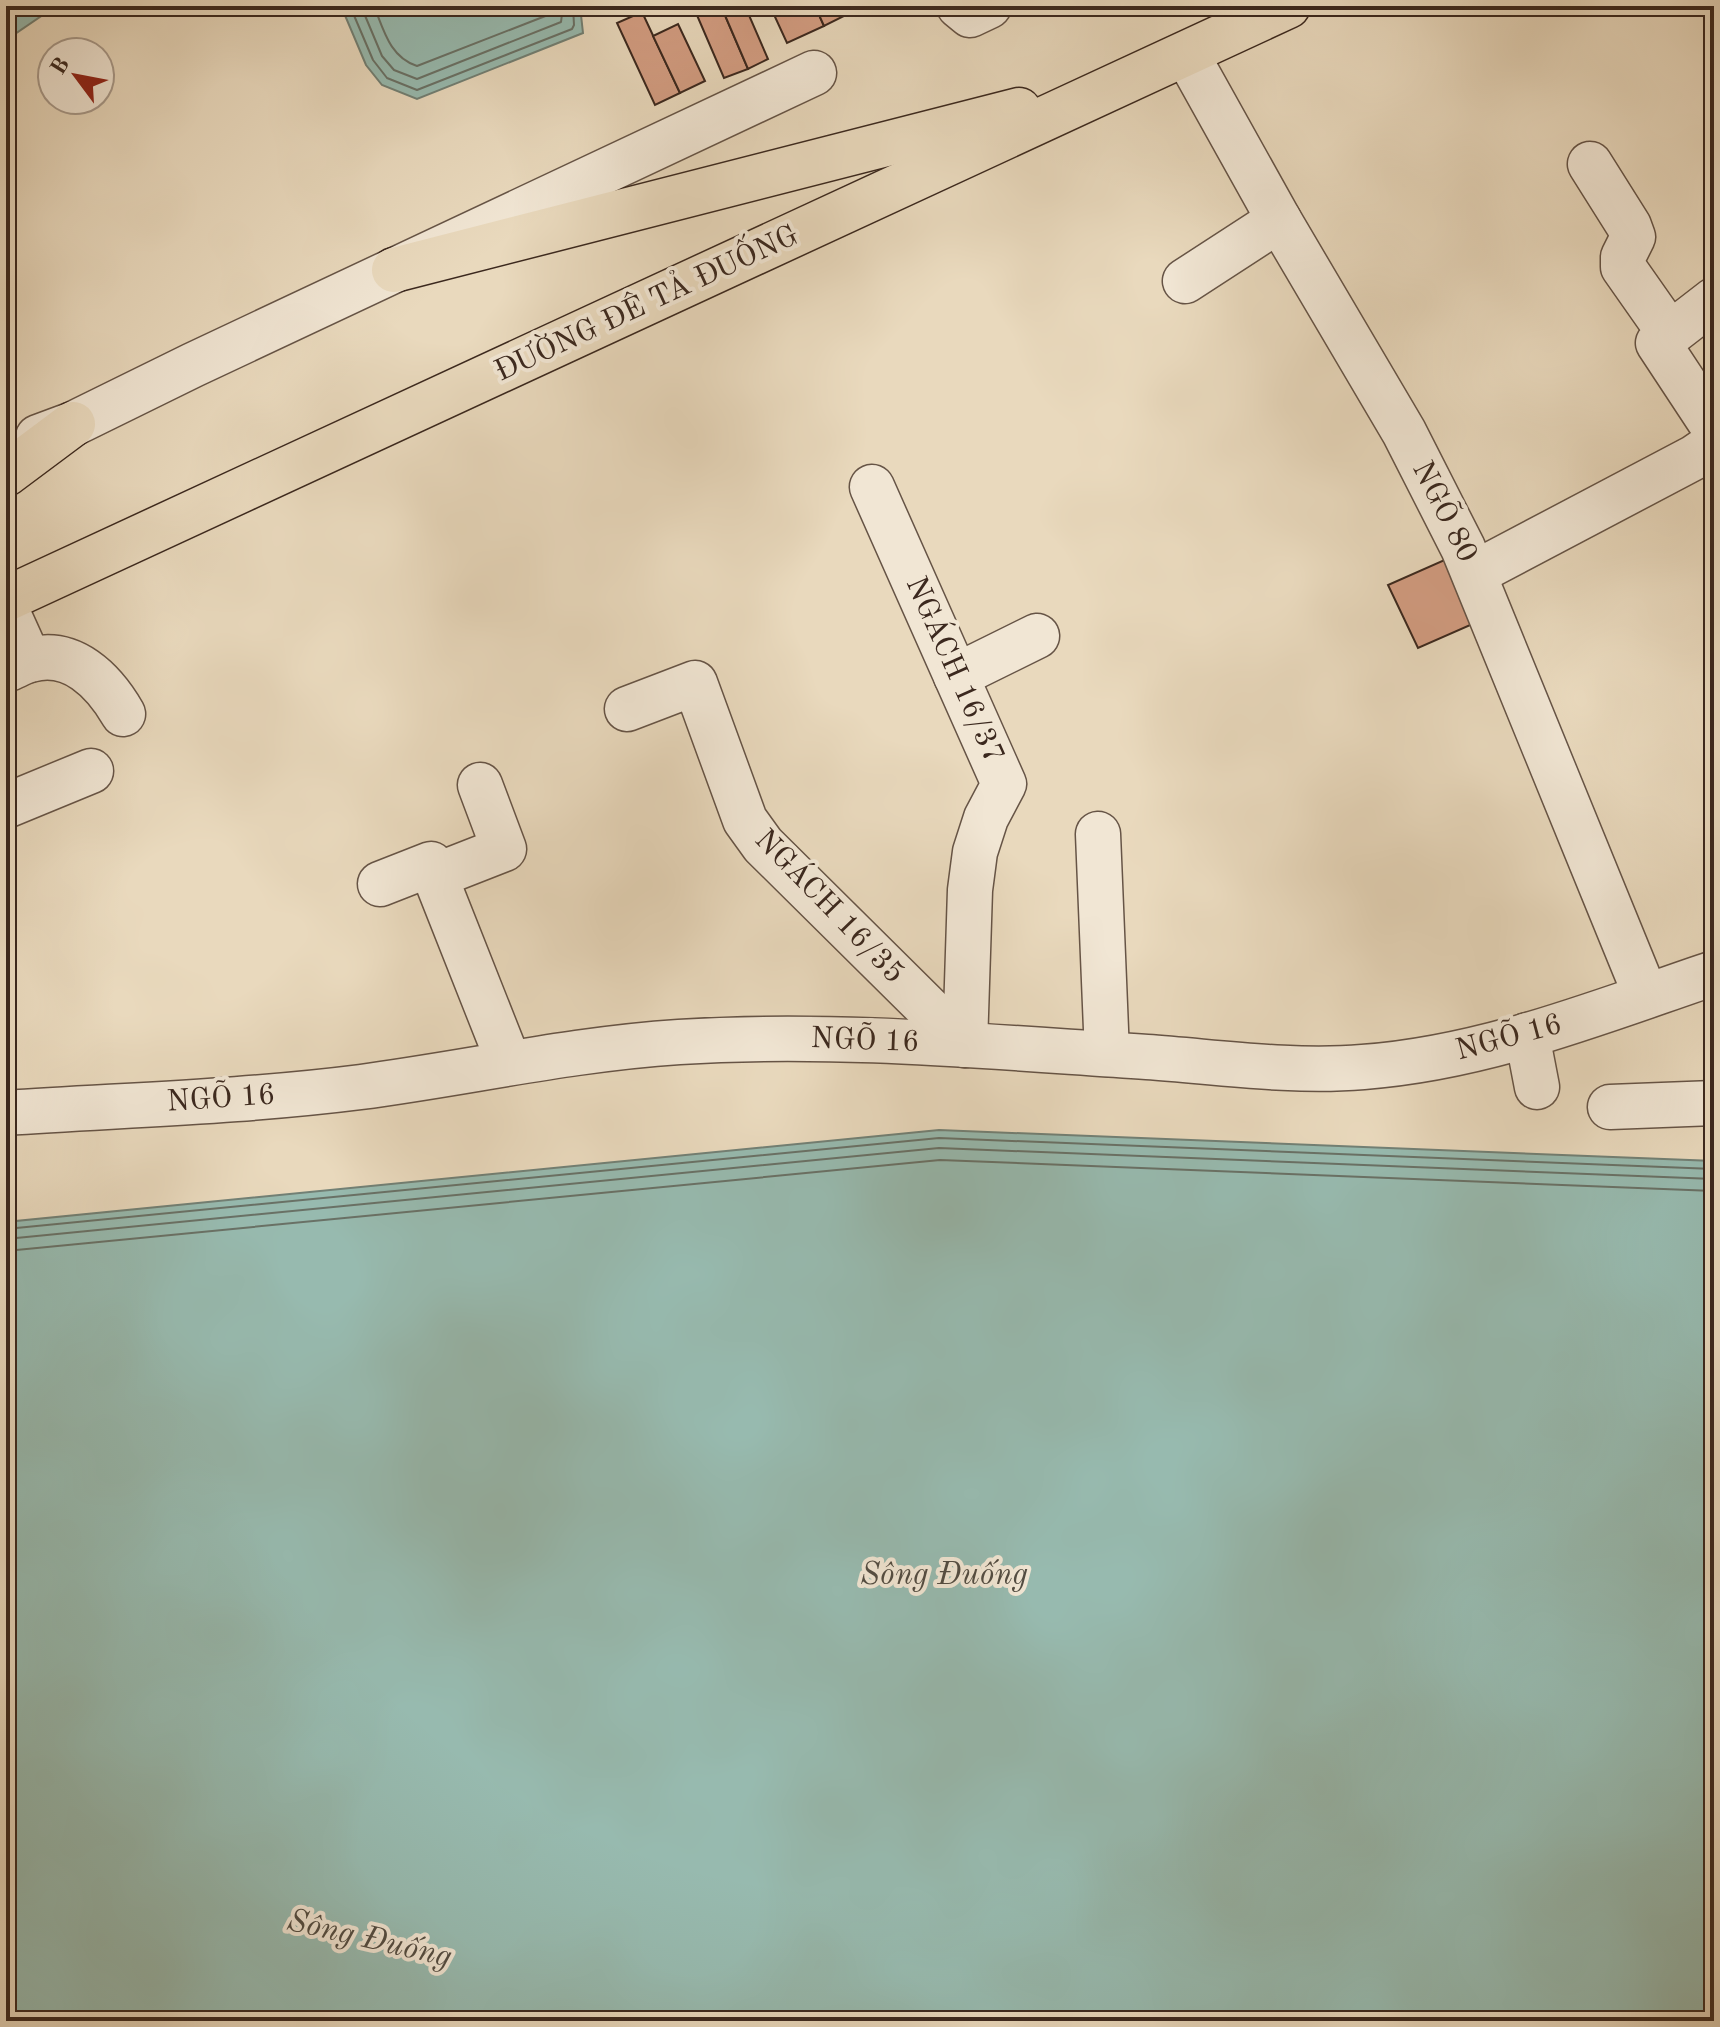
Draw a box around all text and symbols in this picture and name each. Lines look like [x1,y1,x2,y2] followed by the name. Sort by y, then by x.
[36,36,116,116] north arrow
[47,54,74,79] text: B
[487,213,803,388] street label: ĐƯỜNG ĐÊ TẢ ĐUỐNG
[1406,454,1487,567] street label: NGÕ 80
[900,570,1013,768] street label: NGÁCH 16/37
[749,821,913,990] street label: NGÁCH 16/35
[1451,1005,1565,1067] street label: NGÕ 16
[810,1019,920,1058] street label: NGÕ 16
[165,1075,276,1118] street label: NGÕ 16
[860,1559,1028,1592] water label: Sông Đuống
[284,1905,455,1974] water label: Sông Đuống

